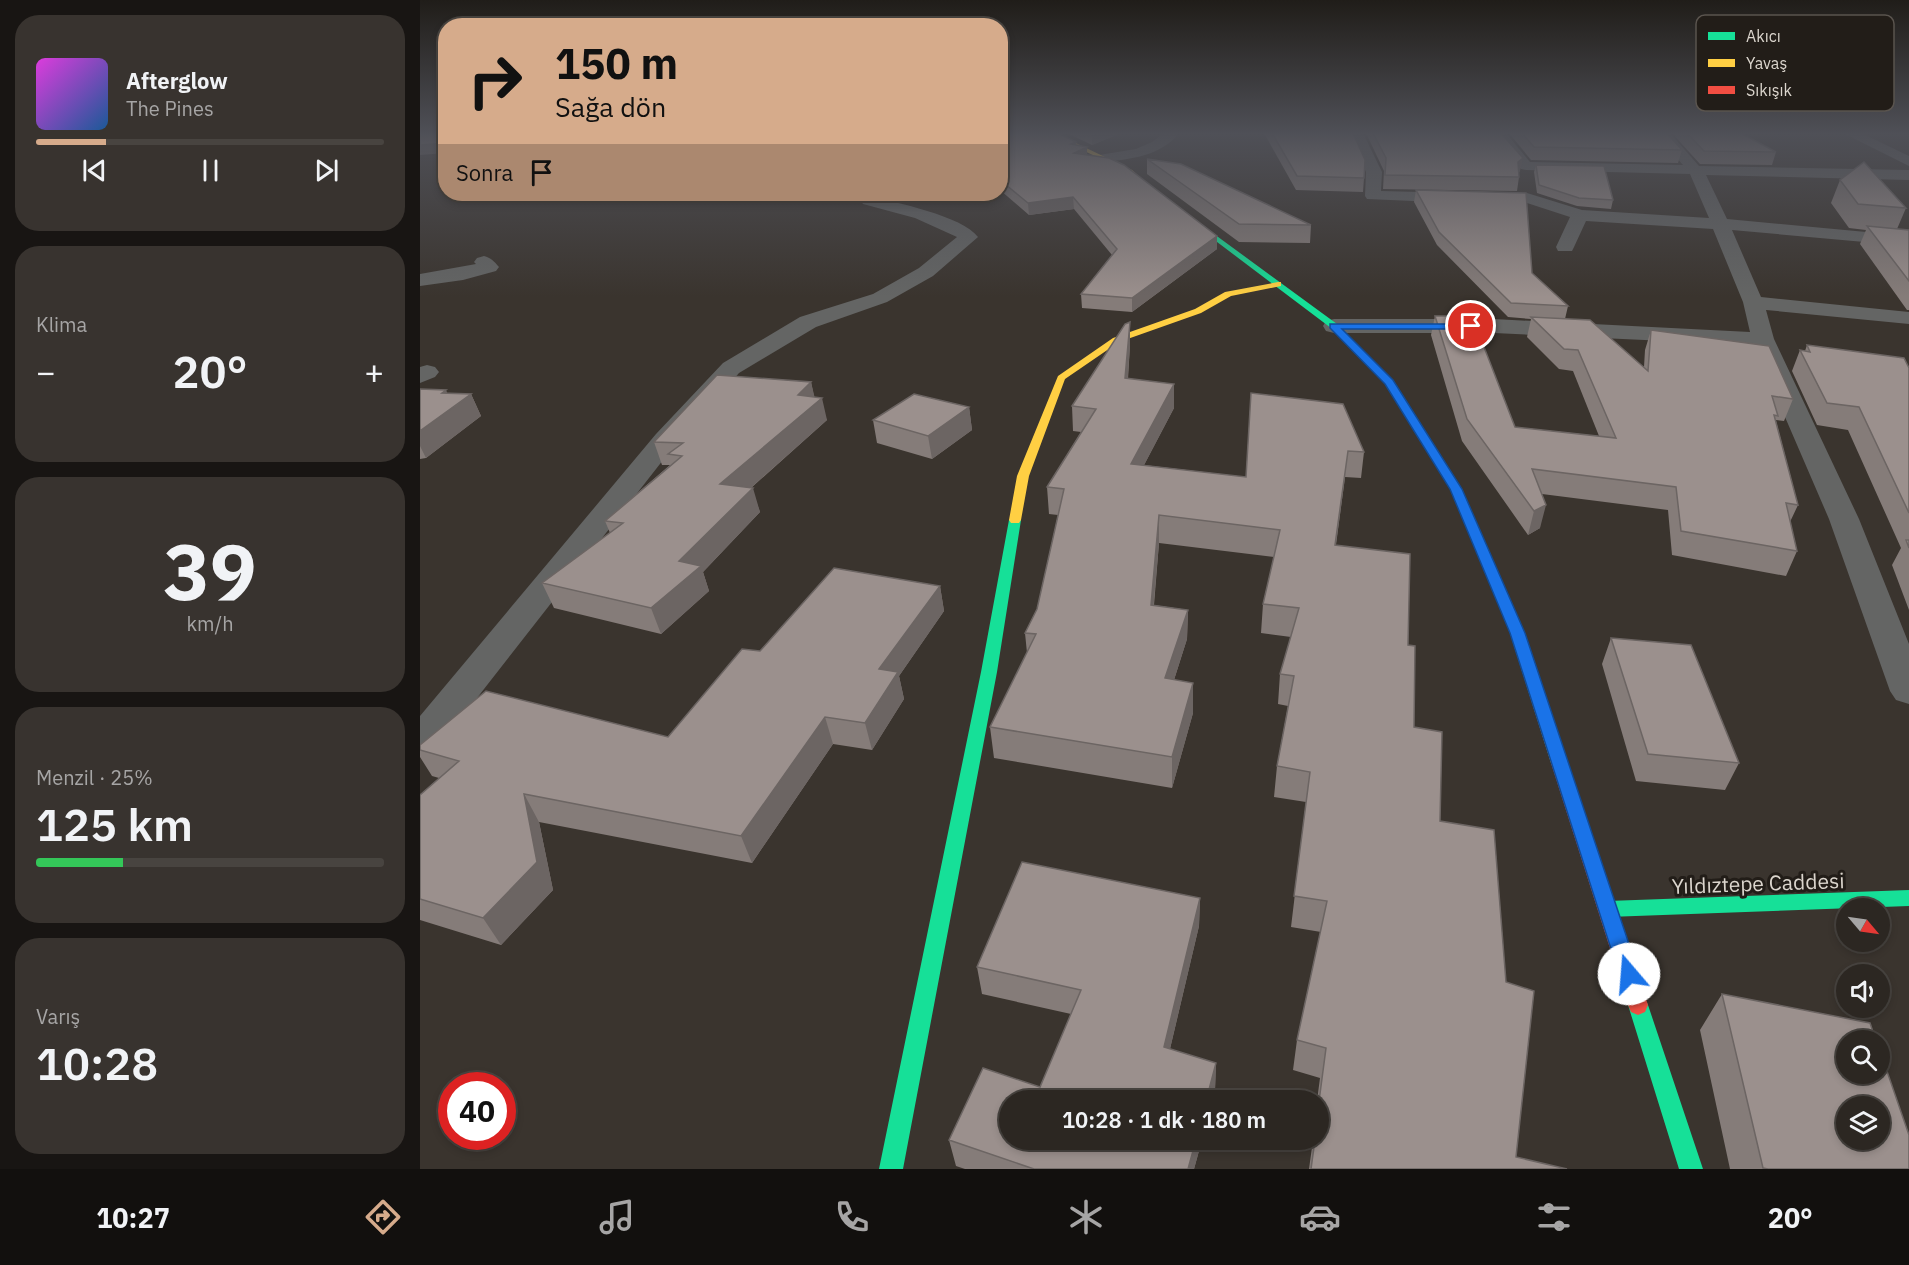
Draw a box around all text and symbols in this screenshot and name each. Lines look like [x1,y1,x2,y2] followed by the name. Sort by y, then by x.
[1696,15,1894,111] legend
[1746,26,1781,46] text: Akıcı
[555,36,678,91] text: 150 m
[456,42,534,120] icon: right
[1746,53,1787,73] text: Yavaş
[126,66,228,95] text: Afterglow
[1746,80,1793,100] text: Sıkışık
[555,89,666,124] text: Sağa dön
[126,95,214,122] text: The Pines
[78,154,111,187] icon: previous
[194,154,227,187] icon: pause
[310,154,343,187] icon: next
[525,156,558,189] icon: arrive
[456,158,513,187] text: Sonra
[1445,300,1496,351] pin
[1454,309,1487,342] icon: arrive
[36,311,87,338] text: Klima
[172,342,248,400] text: 20°
[36,350,56,393] text: −
[364,350,384,393] text: +
[163,520,257,621] text: 39
[186,610,234,637] text: km/h
[36,764,153,791] text: Menzil · 25%
[36,795,193,853] text: 125 km
[1671,866,1845,900] street label: Yıldıztepe Caddesi
[1836,898,1890,952] north arrow
[1836,898,1890,1150] map controls
[1597,942,1661,1006] position arrow
[1836,964,1890,1018] button: sound
[36,1003,80,1030] text: Varış
[1836,1030,1890,1084] button: search
[36,1034,158,1092] text: 10:28
[438,1072,516,1150] speed limit sign: 40
[1836,1096,1890,1150] button: layers
[1062,1105,1266,1134] text: 10:28 · 1 dk · 180 m
[362,1196,404,1238] icon: directions
[596,1196,638,1238] icon: music
[831,1196,873,1238] icon: phone
[1065,1196,1107,1238] icon: climate
[1299,1196,1341,1238] icon: car
[1533,1196,1575,1238] icon: filters
[96,1200,170,1235] text: 10:27
[1768,1200,1813,1235] text: 20°

